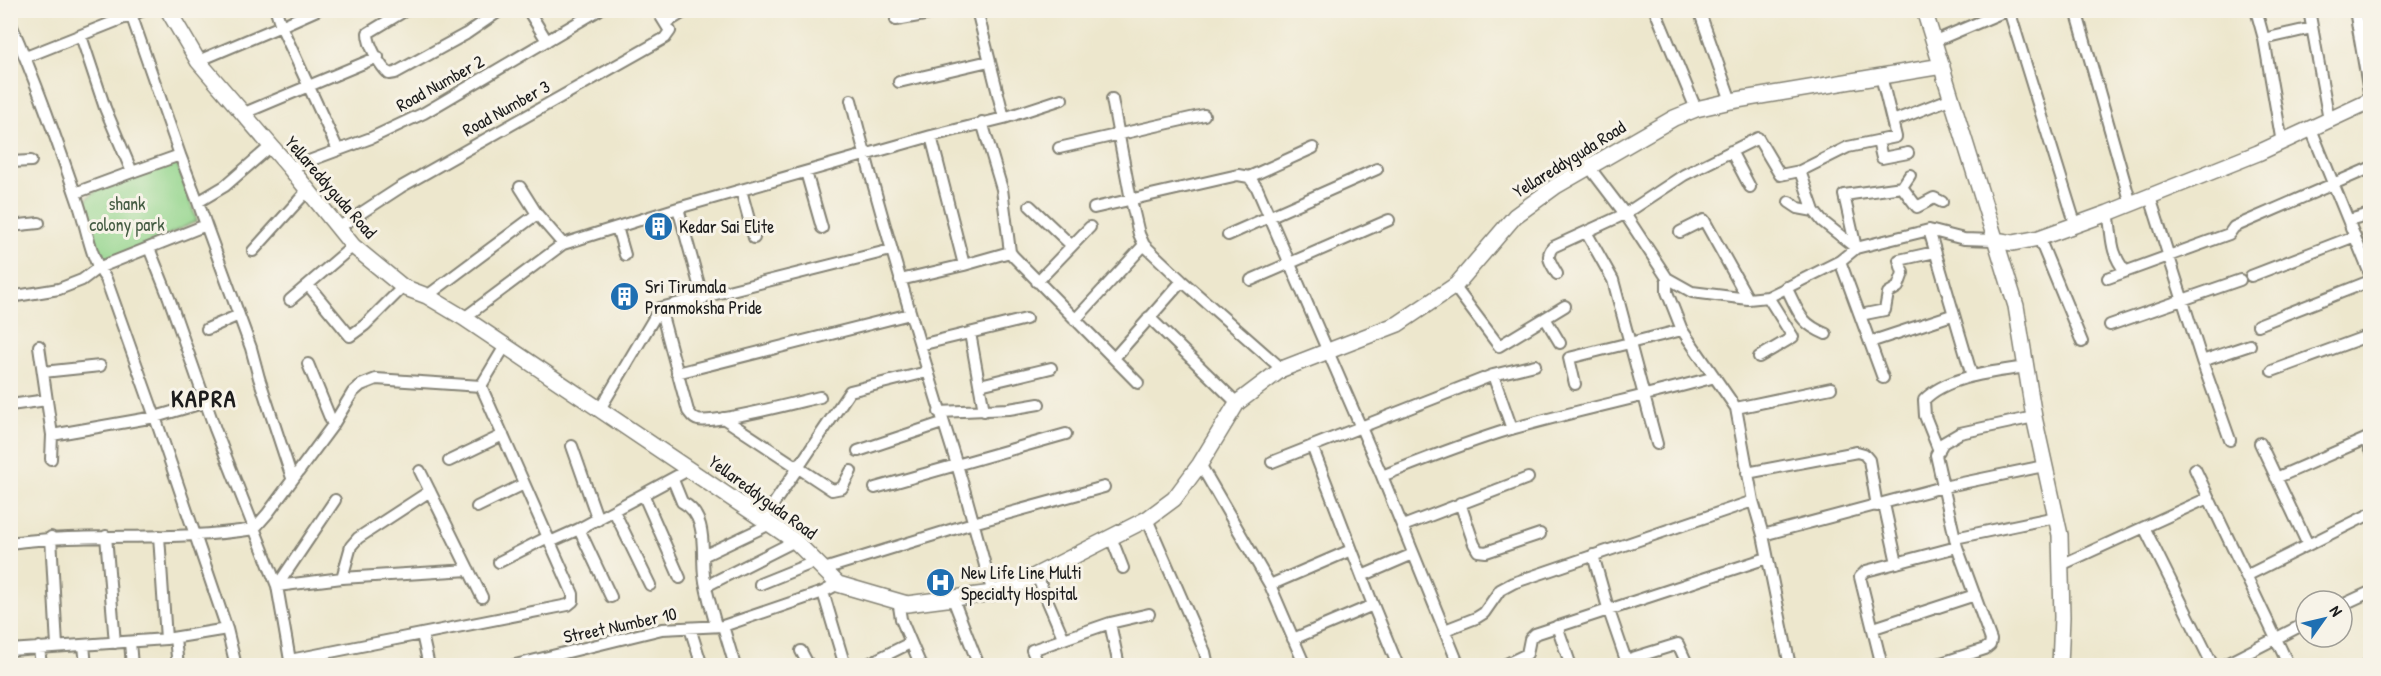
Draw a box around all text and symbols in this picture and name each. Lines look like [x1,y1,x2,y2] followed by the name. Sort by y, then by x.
[392,48,489,117] street label: Road Number 2
[458,74,554,142] street label: Road Number 3
[1508,114,1630,204] street label: Yellareddyguda Road
[279,130,383,244] street label: Yellareddyguda Road
[89,191,165,237] park label: shank colony park
[642,210,674,242] building icon: Kedar Sai Elite
[679,214,774,239] place label: Kedar Sai Elite
[645,274,762,320] place label: Sri Tirumala Pranmoksha Pride
[608,280,640,312] building icon: Sri Tirumala Pranmoksha Pride
[171,382,237,414] district label: KAPRA
[704,449,822,545] street label: Yellareddyguda Road
[961,560,1082,606] place label: New Life Line Multi Specialty Hospital
[924,566,956,598] hospital icon: New Life Line Multi Specialty Hospital
[2294,589,2354,649] north arrow
[561,601,679,649] street label: Street Number 10
[2325,601,2348,621] text: N

